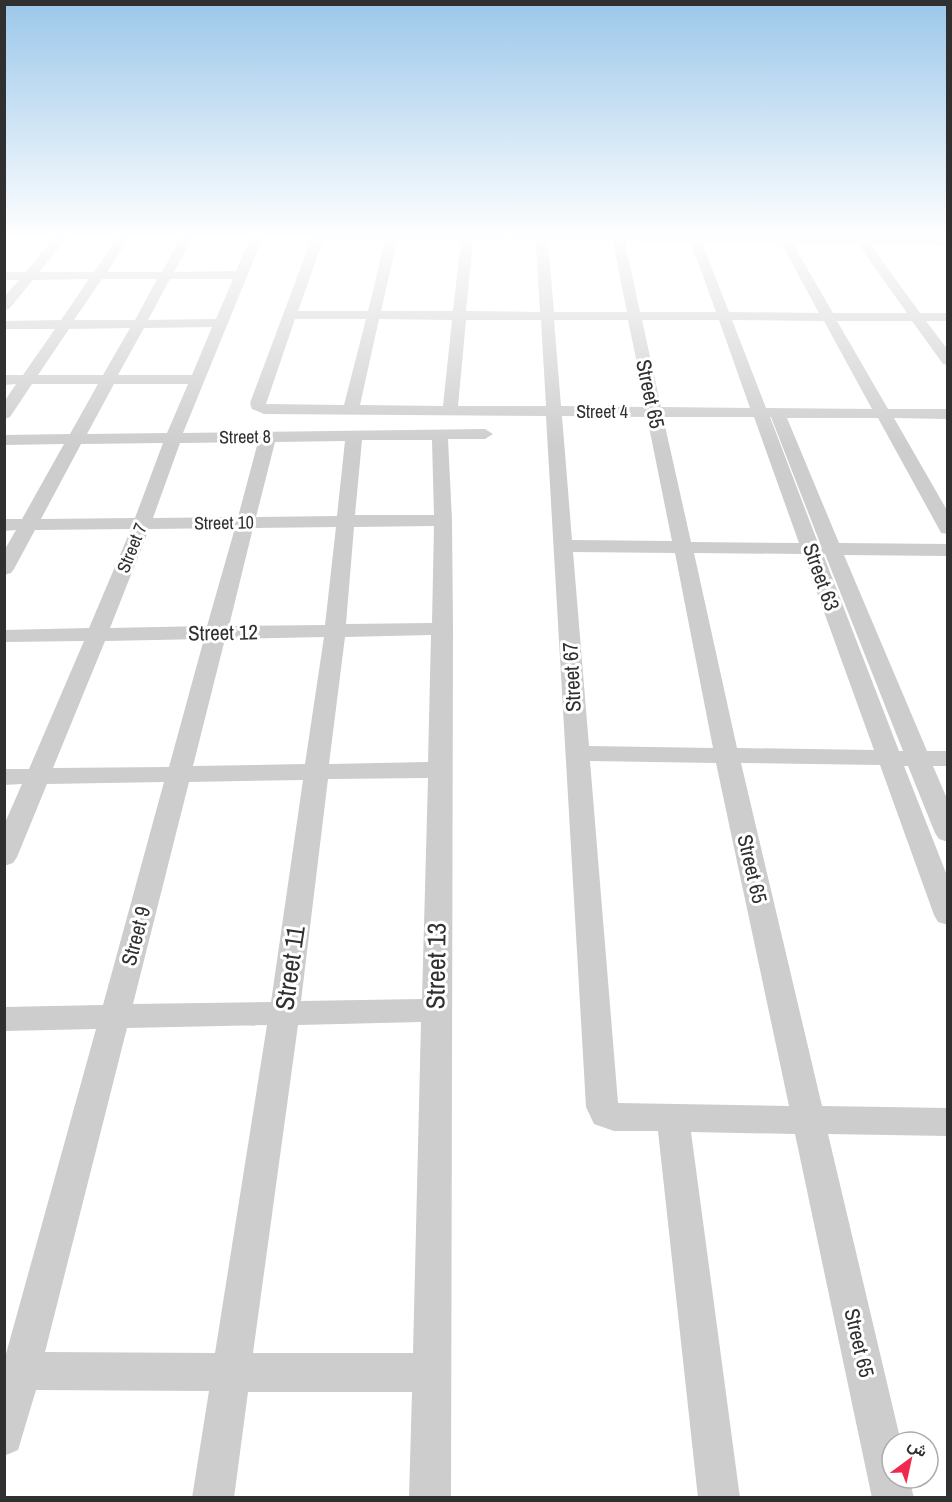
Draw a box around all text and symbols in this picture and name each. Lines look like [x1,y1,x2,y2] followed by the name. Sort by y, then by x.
[629,357,672,431] street label: Street 65
[576,399,628,424] street label: Street 4
[219,424,271,449] street label: Street 8
[194,509,254,536] street label: Street 10
[110,519,153,576] street label: Street 7
[796,539,847,615] street label: Street 63
[188,617,258,648] street label: Street 12
[555,641,588,713] street label: Street 67
[730,832,774,906] street label: Street 65
[114,903,157,969] street label: Street 9
[417,922,454,1010] street label: Street 13
[266,923,313,1012] street label: Street 11
[837,1306,881,1380] street label: Street 65
[880,1430,940,1490] north arrow
[904,1433,932,1462] text: ش

